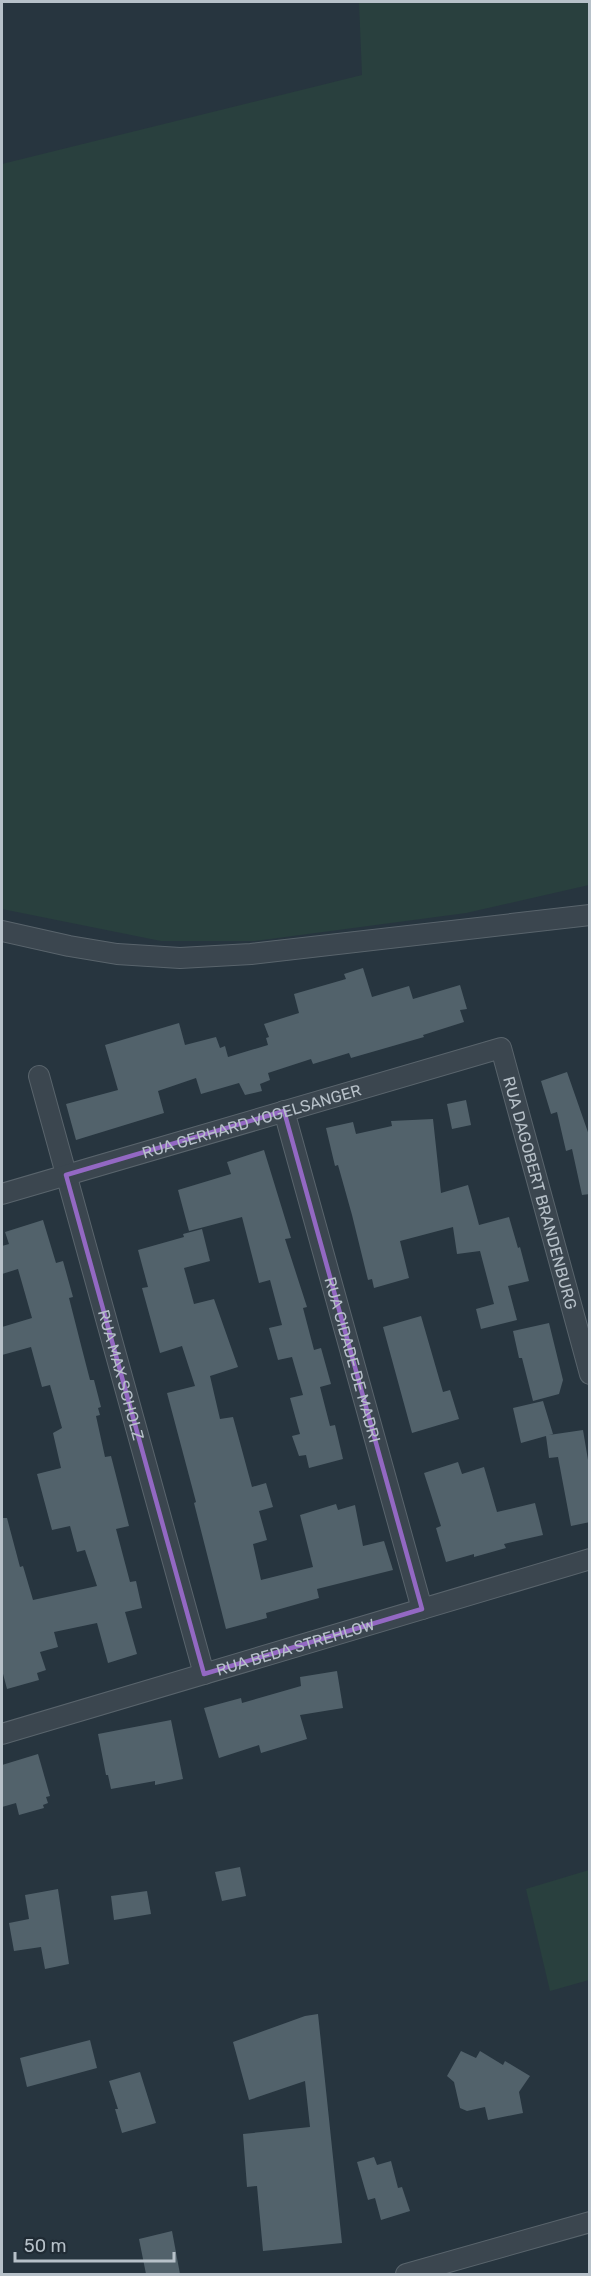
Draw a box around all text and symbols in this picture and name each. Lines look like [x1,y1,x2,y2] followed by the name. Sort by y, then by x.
[500,1074,581,1311] street label: RUA DAGOBERT BRANDENBURG
[140,1080,363,1162] street label: RUA GERHARD VOGELSANGER
[321,1275,385,1445] street label: RUA CIDADE DE MADRI
[94,1307,149,1442] street label: RUA MAX SCHOLZ
[214,1614,377,1679] street label: RUA BEDA STREHLOW
[15,2225,174,2263] scale bar
[24,2235,67,2257] text: 50 m

